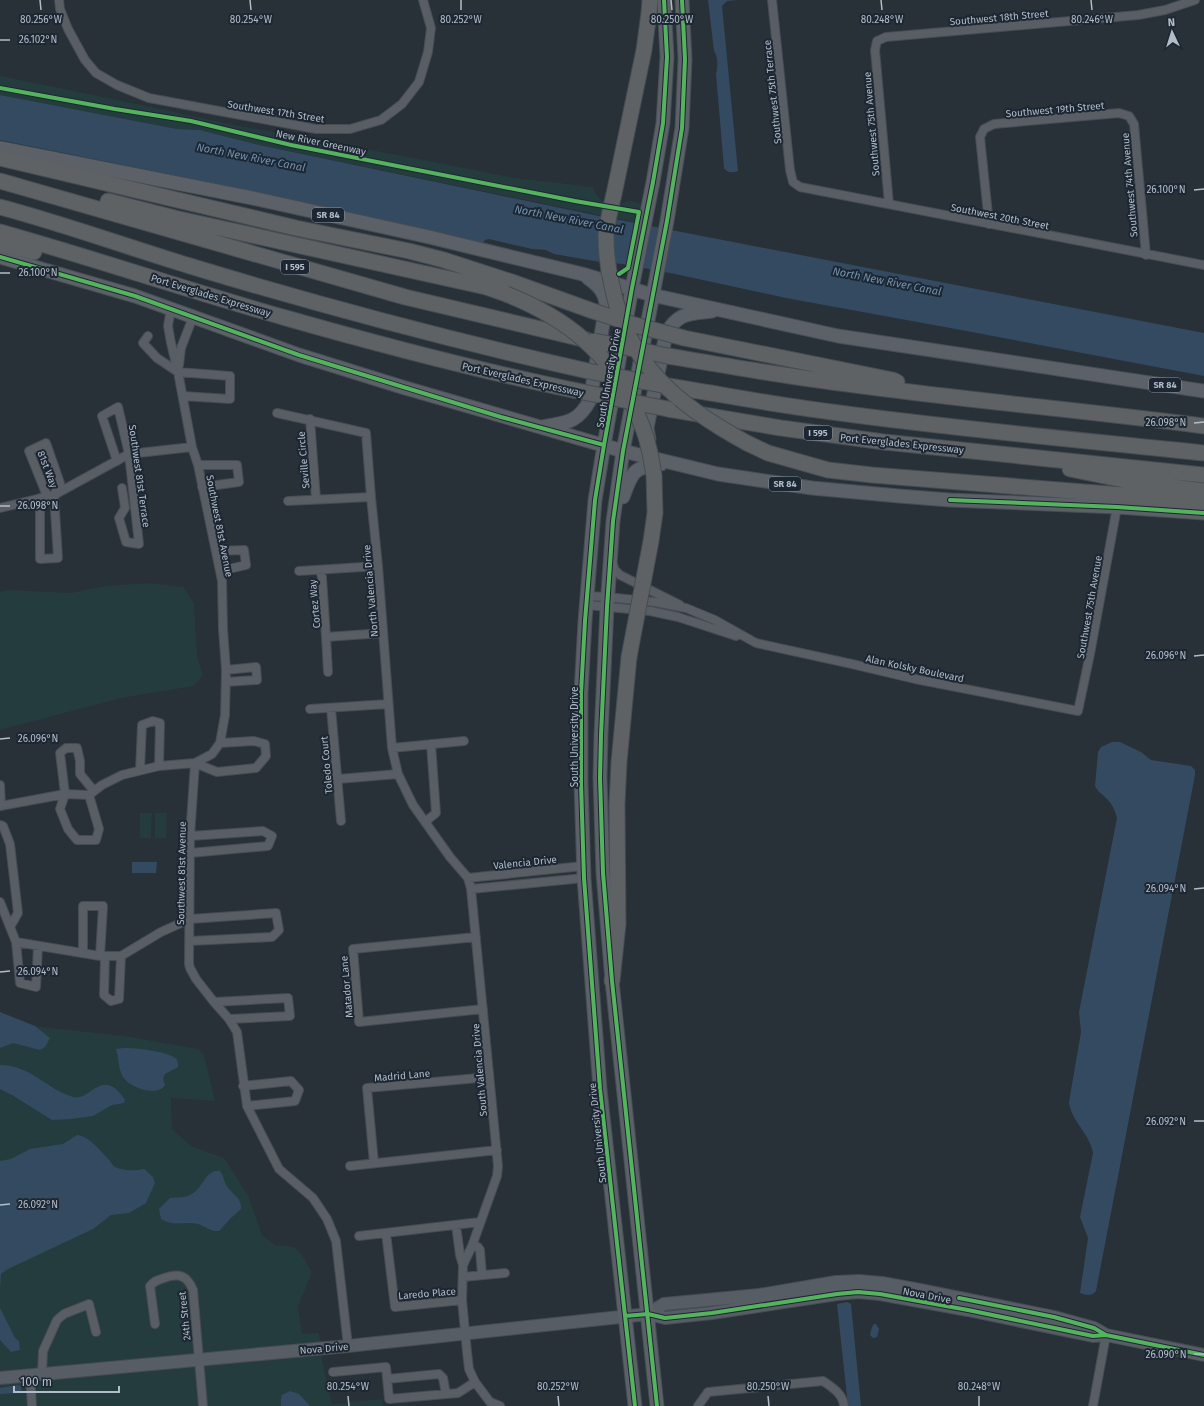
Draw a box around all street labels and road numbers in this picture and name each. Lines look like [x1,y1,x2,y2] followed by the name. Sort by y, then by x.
[949,8,1049,28] street label: Southwest 18th Street
[762,39,784,144] street label: Southwest 75th Terrace
[861,71,883,177] street label: Southwest 75th Avenue
[226,98,326,126] street label: Southwest 17th Street
[1005,100,1105,120] street label: Southwest 19th Street
[275,128,367,158] street label: New River Greenway
[1119,132,1141,238] street label: Southwest 74th Avenue
[950,202,1050,232] street label: Southwest 20th Street
[312,208,344,222] road number: SR 84
[281,260,309,274] road number: I 595
[149,272,272,320] street label: Port Everglades Expressway
[594,328,624,429] street label: South University Drive
[461,360,585,400] street label: Port Everglades Expressway
[1149,378,1181,392] road number: SR 84
[126,424,152,528] street label: Southwest 81st Terrace
[804,426,832,440] road number: I 595
[296,431,312,489] street label: Seville Circle
[839,432,965,456] street label: Port Everglades Expressway
[35,449,60,490] street label: 81st Way
[203,474,235,578] street label: Southwest 81st Avenue
[769,477,801,491] road number: SR 84
[361,544,381,638] street label: North Valencia Drive
[1075,555,1105,660] street label: Southwest 75th Avenue
[307,579,323,629] street label: Cortez Way
[865,653,965,685] street label: Alan Kolsky Boulevard
[569,687,581,787] street label: South University Drive
[318,735,335,794] street label: Toledo Court
[175,821,189,925] street label: Southwest 81st Avenue
[493,854,557,872] street label: Valencia Drive
[338,955,356,1018] street label: Matador Lane
[470,1023,490,1117] street label: South Valencia Drive
[374,1068,431,1084] street label: Madrid Lane
[587,1082,609,1184] street label: South University Drive
[398,1285,456,1302] street label: Laredo Place
[902,1285,952,1307] street label: Nova Drive
[176,1290,194,1341] street label: 24th Street
[299,1341,349,1357] street label: Nova Drive

